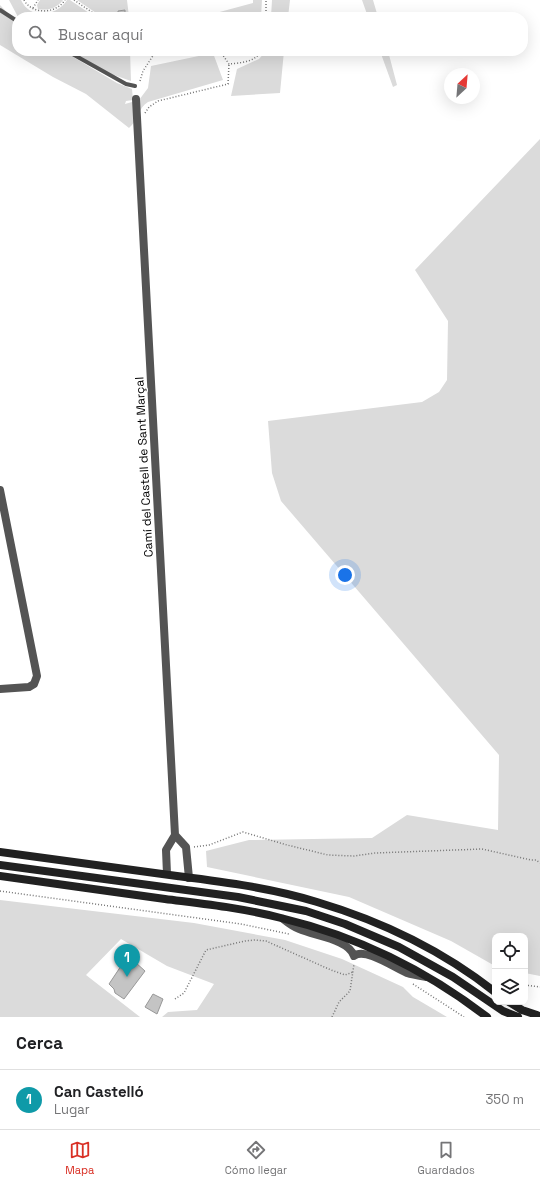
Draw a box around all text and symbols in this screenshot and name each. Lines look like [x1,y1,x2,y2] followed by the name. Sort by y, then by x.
[12,12,528,56] search box
[26,23,48,45] icon: search
[58,25,143,44] text: Buscar aquí
[444,68,480,104] north arrow
[131,376,157,558] street label: Camí del Castell de Sant Marçal
[335,565,355,585] your location
[492,933,528,1005] map controls
[492,933,528,969] button: locate
[114,944,140,977] pin: 1
[492,969,528,1005] button: layers
[16,1032,63,1054] text: Cerca
[54,1082,144,1101] text: Can Castelló
[26,1091,32,1108] text: 1
[486,1091,524,1108] text: 350 m
[54,1101,90,1118] text: Lugar
[65,1139,94,1177] tab: Mapa
[225,1139,287,1177] tab: Cómo llegar
[418,1139,475,1177] tab: Guardados

